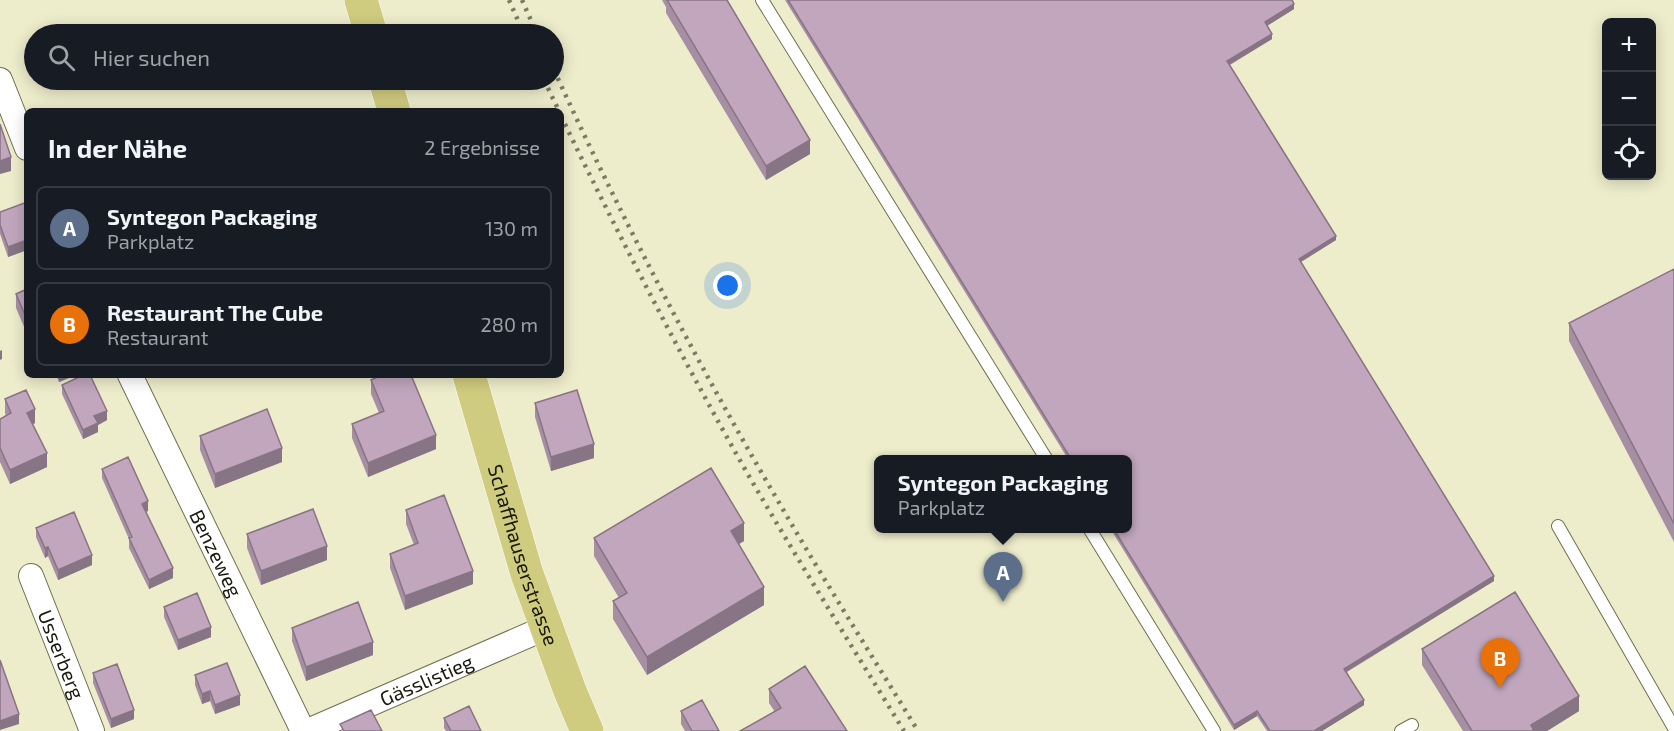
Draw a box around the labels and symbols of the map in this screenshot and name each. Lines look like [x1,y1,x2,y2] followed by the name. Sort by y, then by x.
[713,271,742,300] your location
[484,462,564,649] street label: Schaffhauserstrasse
[185,506,248,601] street label: Benzeweg
[984,552,1022,602] pin: A
[33,606,90,702] street label: Usserberg
[1480,638,1520,688] pin: B
[376,649,477,710] street label: Gässlistieg

